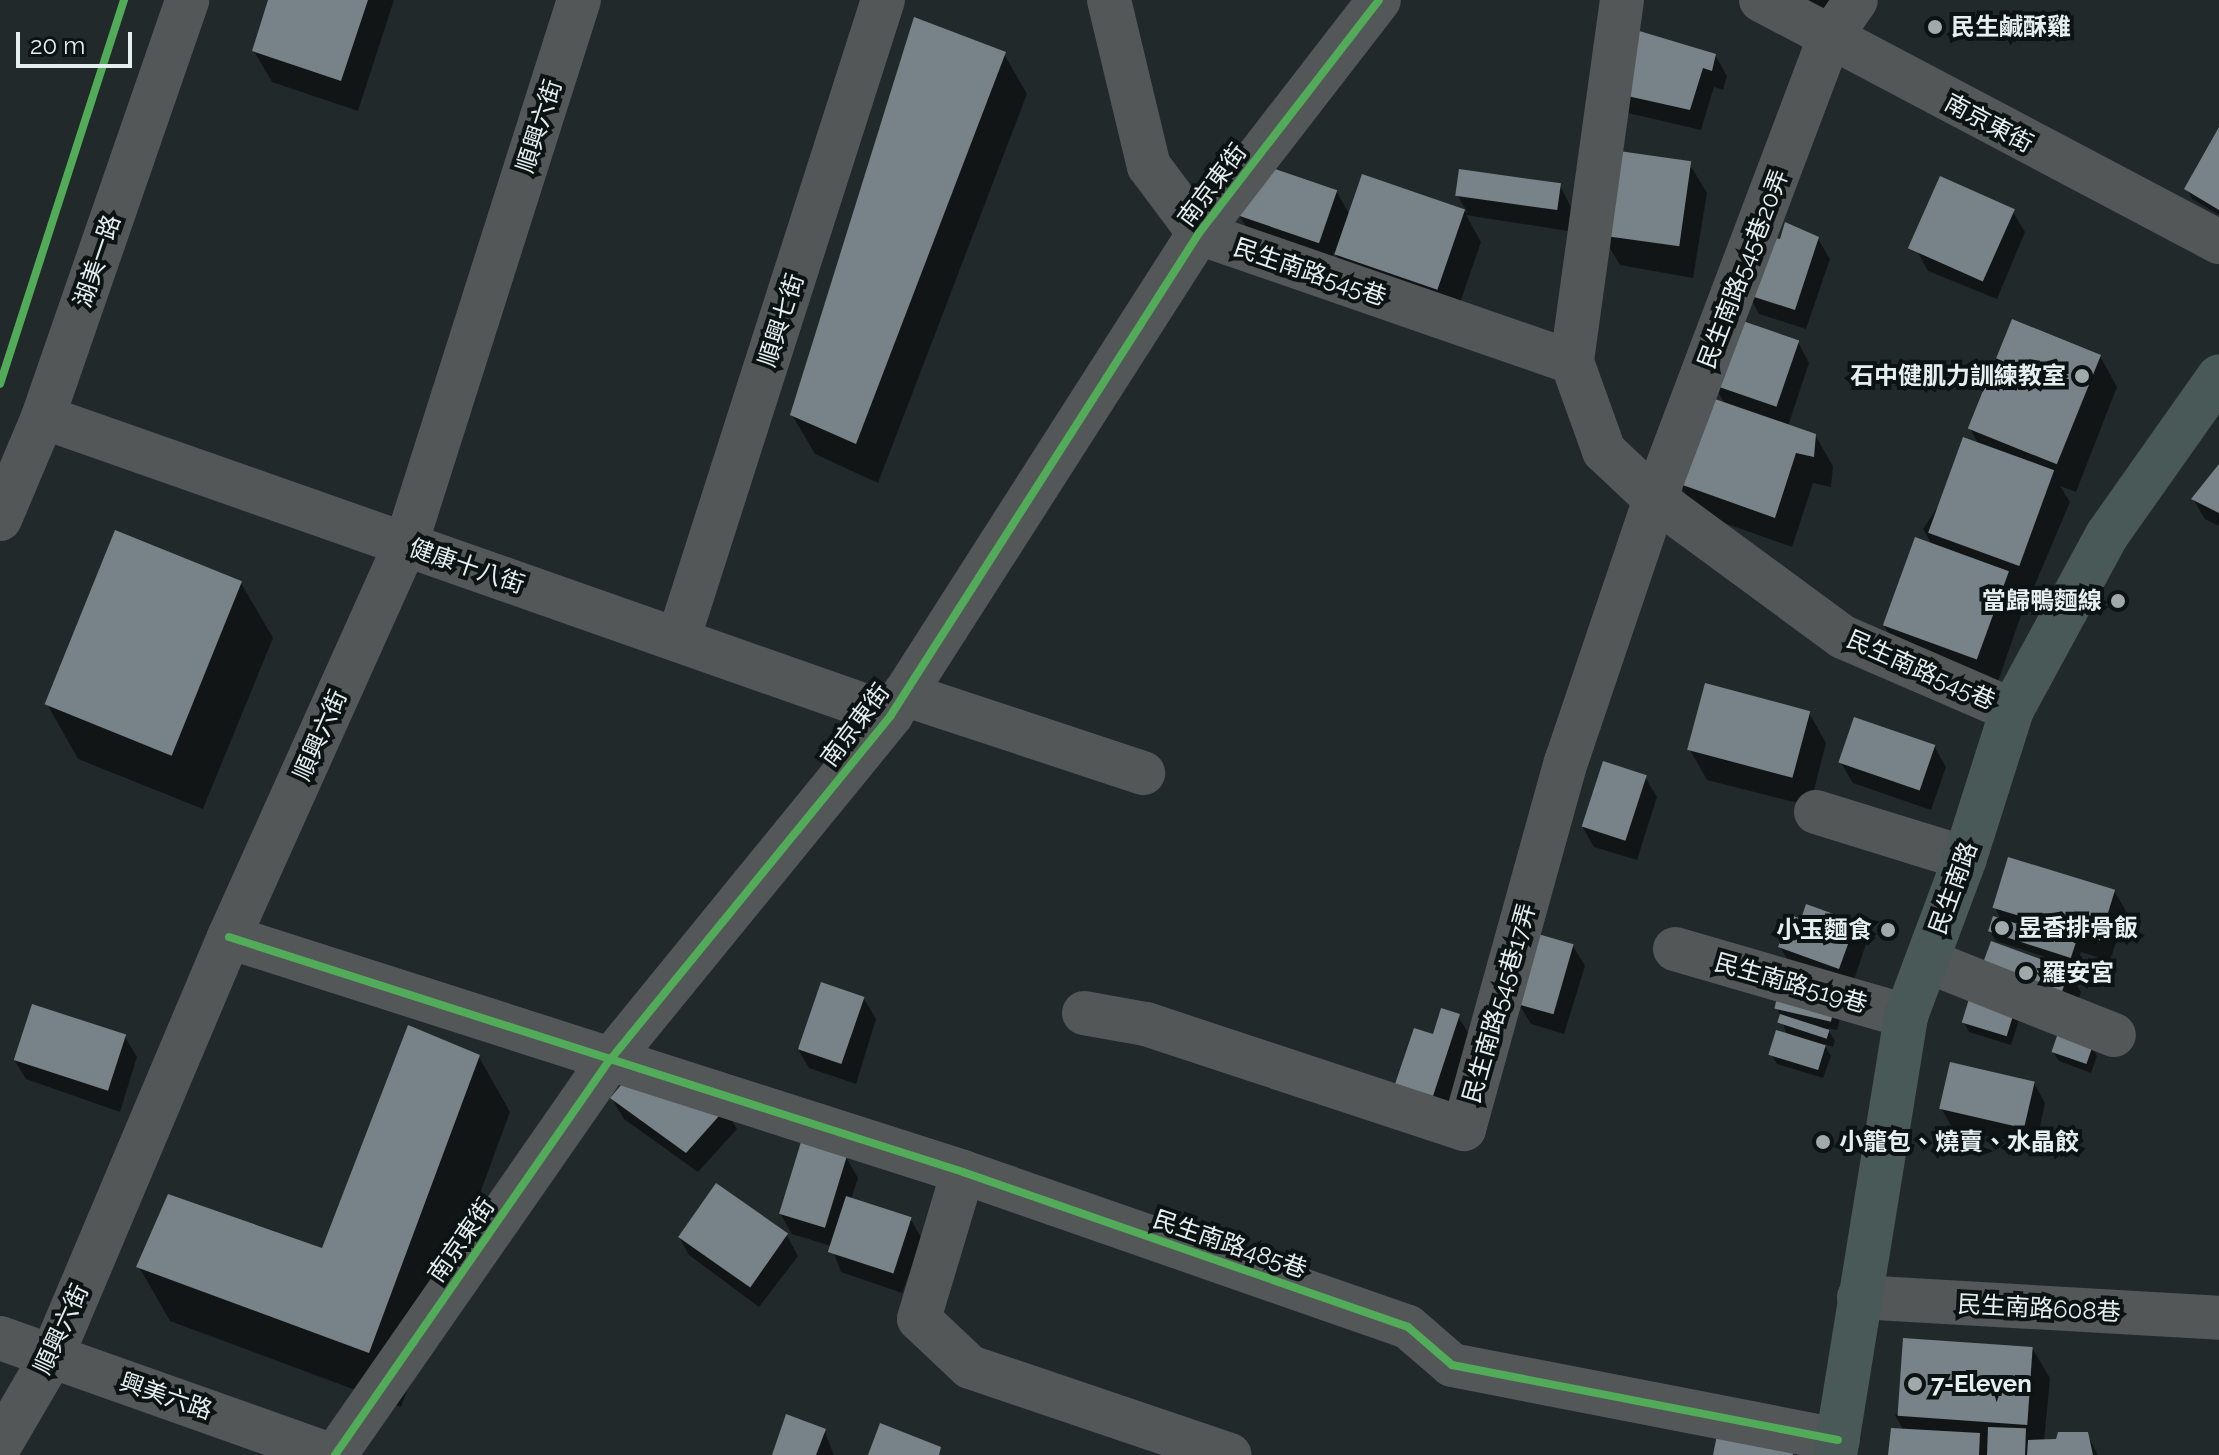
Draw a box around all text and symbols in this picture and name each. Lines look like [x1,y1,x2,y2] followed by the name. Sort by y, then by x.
[1951,13,2071,41] place label: 民生鹹酥雞
[20,16,136,66] scale bar
[1926,18,1944,36] marker: 民生鹹酥雞
[30,31,85,60] text: 20 m
[510,76,568,176] street label: 順興六街
[1940,88,2038,158] street label: 南京東街
[1172,138,1252,232] street label: 南京東街
[1692,166,1794,372] street label: 民生南路545巷20弄
[68,211,126,311] street label: 湖美一路
[1230,232,1390,312] street label: 民生南路545巷
[752,270,810,370] street label: 順興七街
[1850,362,2066,390] place label: 石中健肌力訓練教室
[2073,367,2091,385] marker: 石中健肌力訓練教室
[406,533,528,599] street label: 健康十八街
[1982,587,2102,615] place label: 當歸鴨麵線
[2109,592,2127,610] marker: 當歸鴨麵線
[1842,624,2000,716] street label: 民生南路545巷
[815,678,895,772] street label: 南京東街
[287,685,353,785] street label: 順興六街
[1923,838,1983,938] street label: 民生南路
[1457,900,1541,1106] street label: 民生南路545巷17弄
[2018,914,2138,942] place label: 昱香排骨飯
[1776,916,1872,944] place label: 小玉麵食
[1993,919,2011,937] marker: 昱香排骨飯
[1879,921,1897,939] marker: 小玉麵食
[1711,947,1871,1019] street label: 民生南路519巷
[2042,959,2114,987] place label: 羅安宮
[2017,964,2035,982] marker: 羅安宮
[1839,1128,2079,1156] place label: 小籠包、燒賣、水晶餃
[1814,1133,1832,1151] marker: 小籠包、燒賣、水晶餃
[422,1192,500,1288] street label: 南京東街
[1149,1204,1311,1284] street label: 民生南路485巷
[28,1279,94,1379] street label: 順興六街
[1957,1289,2121,1327] street label: 民生南路608巷
[116,1367,216,1425] street label: 興美六路
[1931,1370,2032,1398] place label: 7-Eleven
[1906,1375,1924,1393] marker: 7-Eleven

